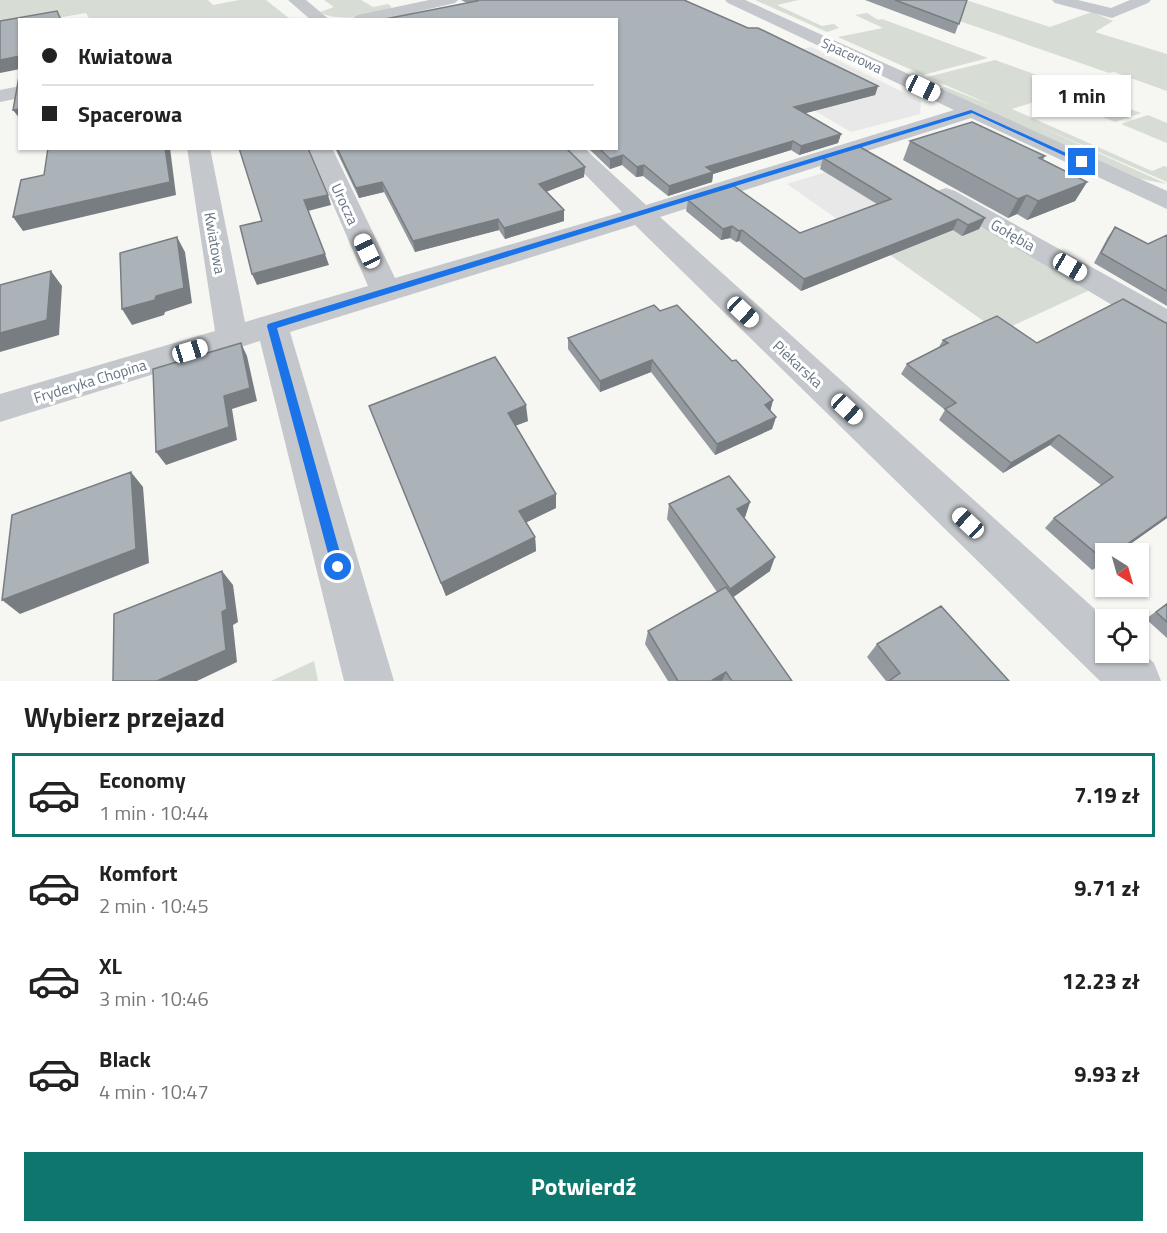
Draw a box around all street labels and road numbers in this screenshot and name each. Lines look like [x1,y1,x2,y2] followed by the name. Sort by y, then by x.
[818,32,886,78] street label: Spacerowa
[325,179,365,229] street label: Urocza
[198,210,232,276] street label: Kwiatowa
[986,213,1040,257] street label: Gołębia
[768,335,829,394] street label: Piekarska
[31,353,150,409] street label: Fryderyka Chopina

